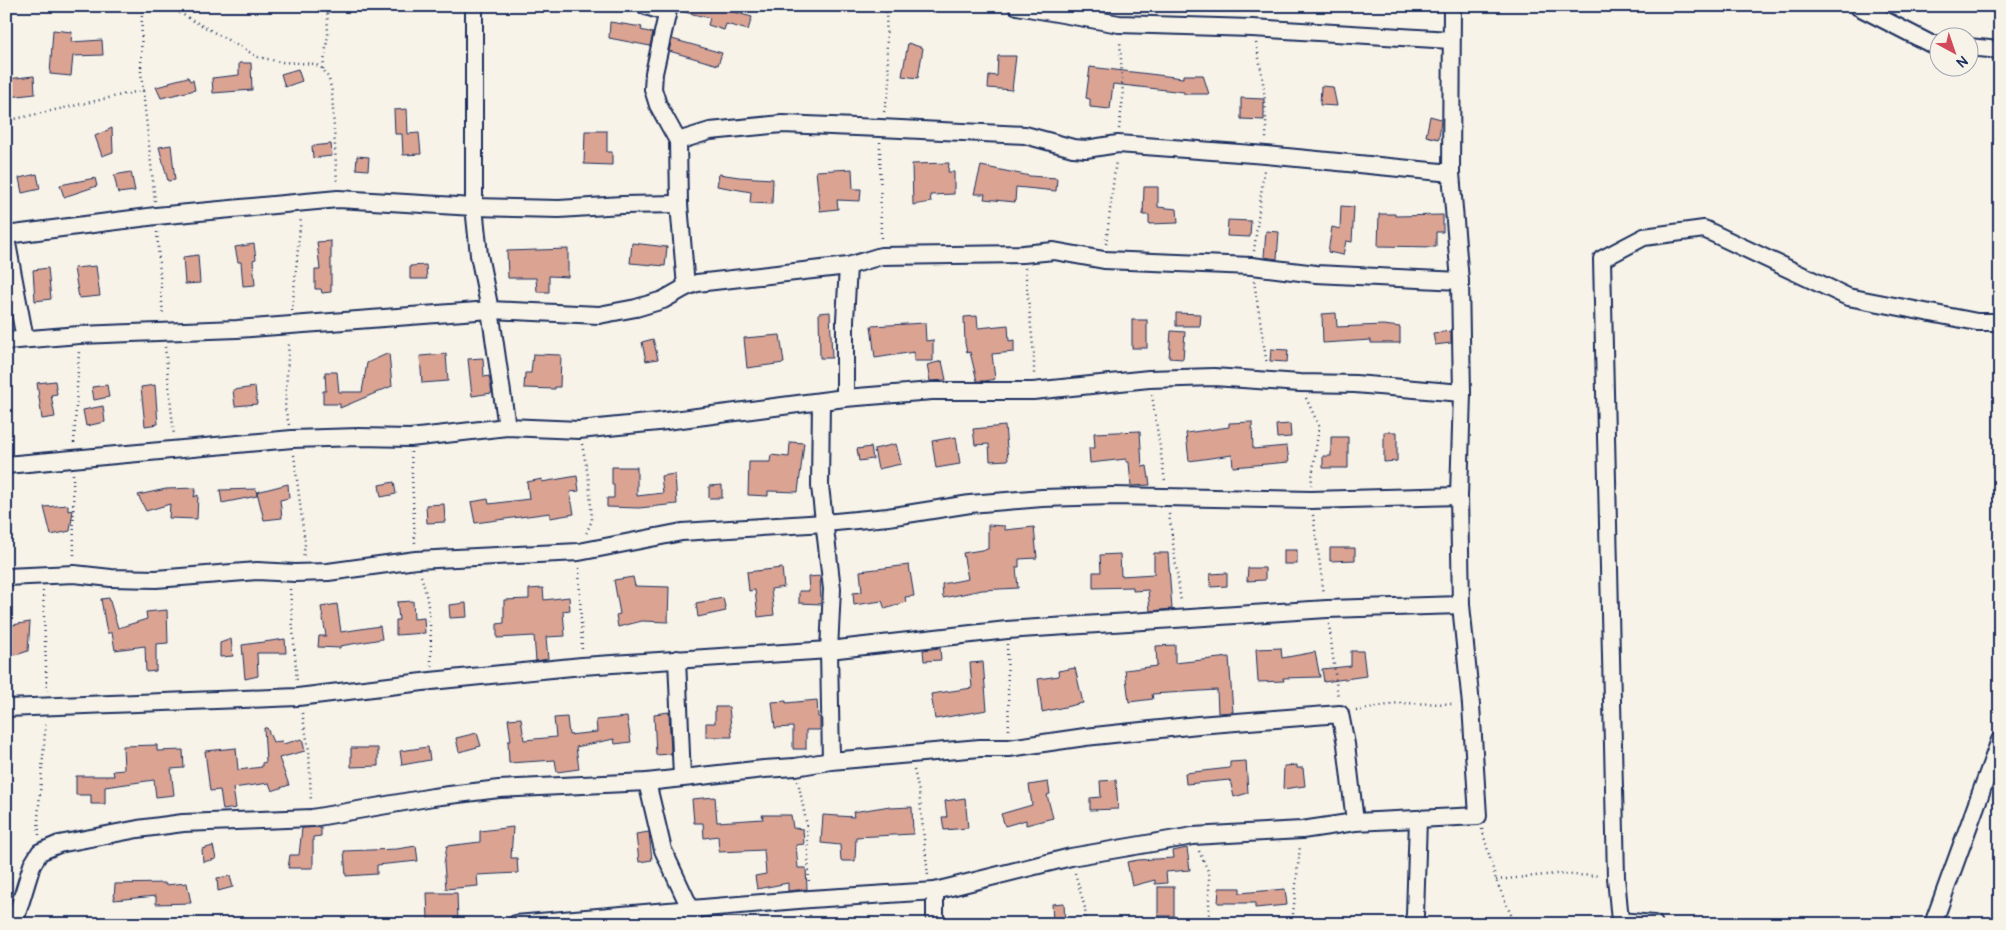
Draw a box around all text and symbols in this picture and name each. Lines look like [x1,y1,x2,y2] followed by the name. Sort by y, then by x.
[1928,28,1978,78] north arrow
[1953,52,1971,71] text: N

